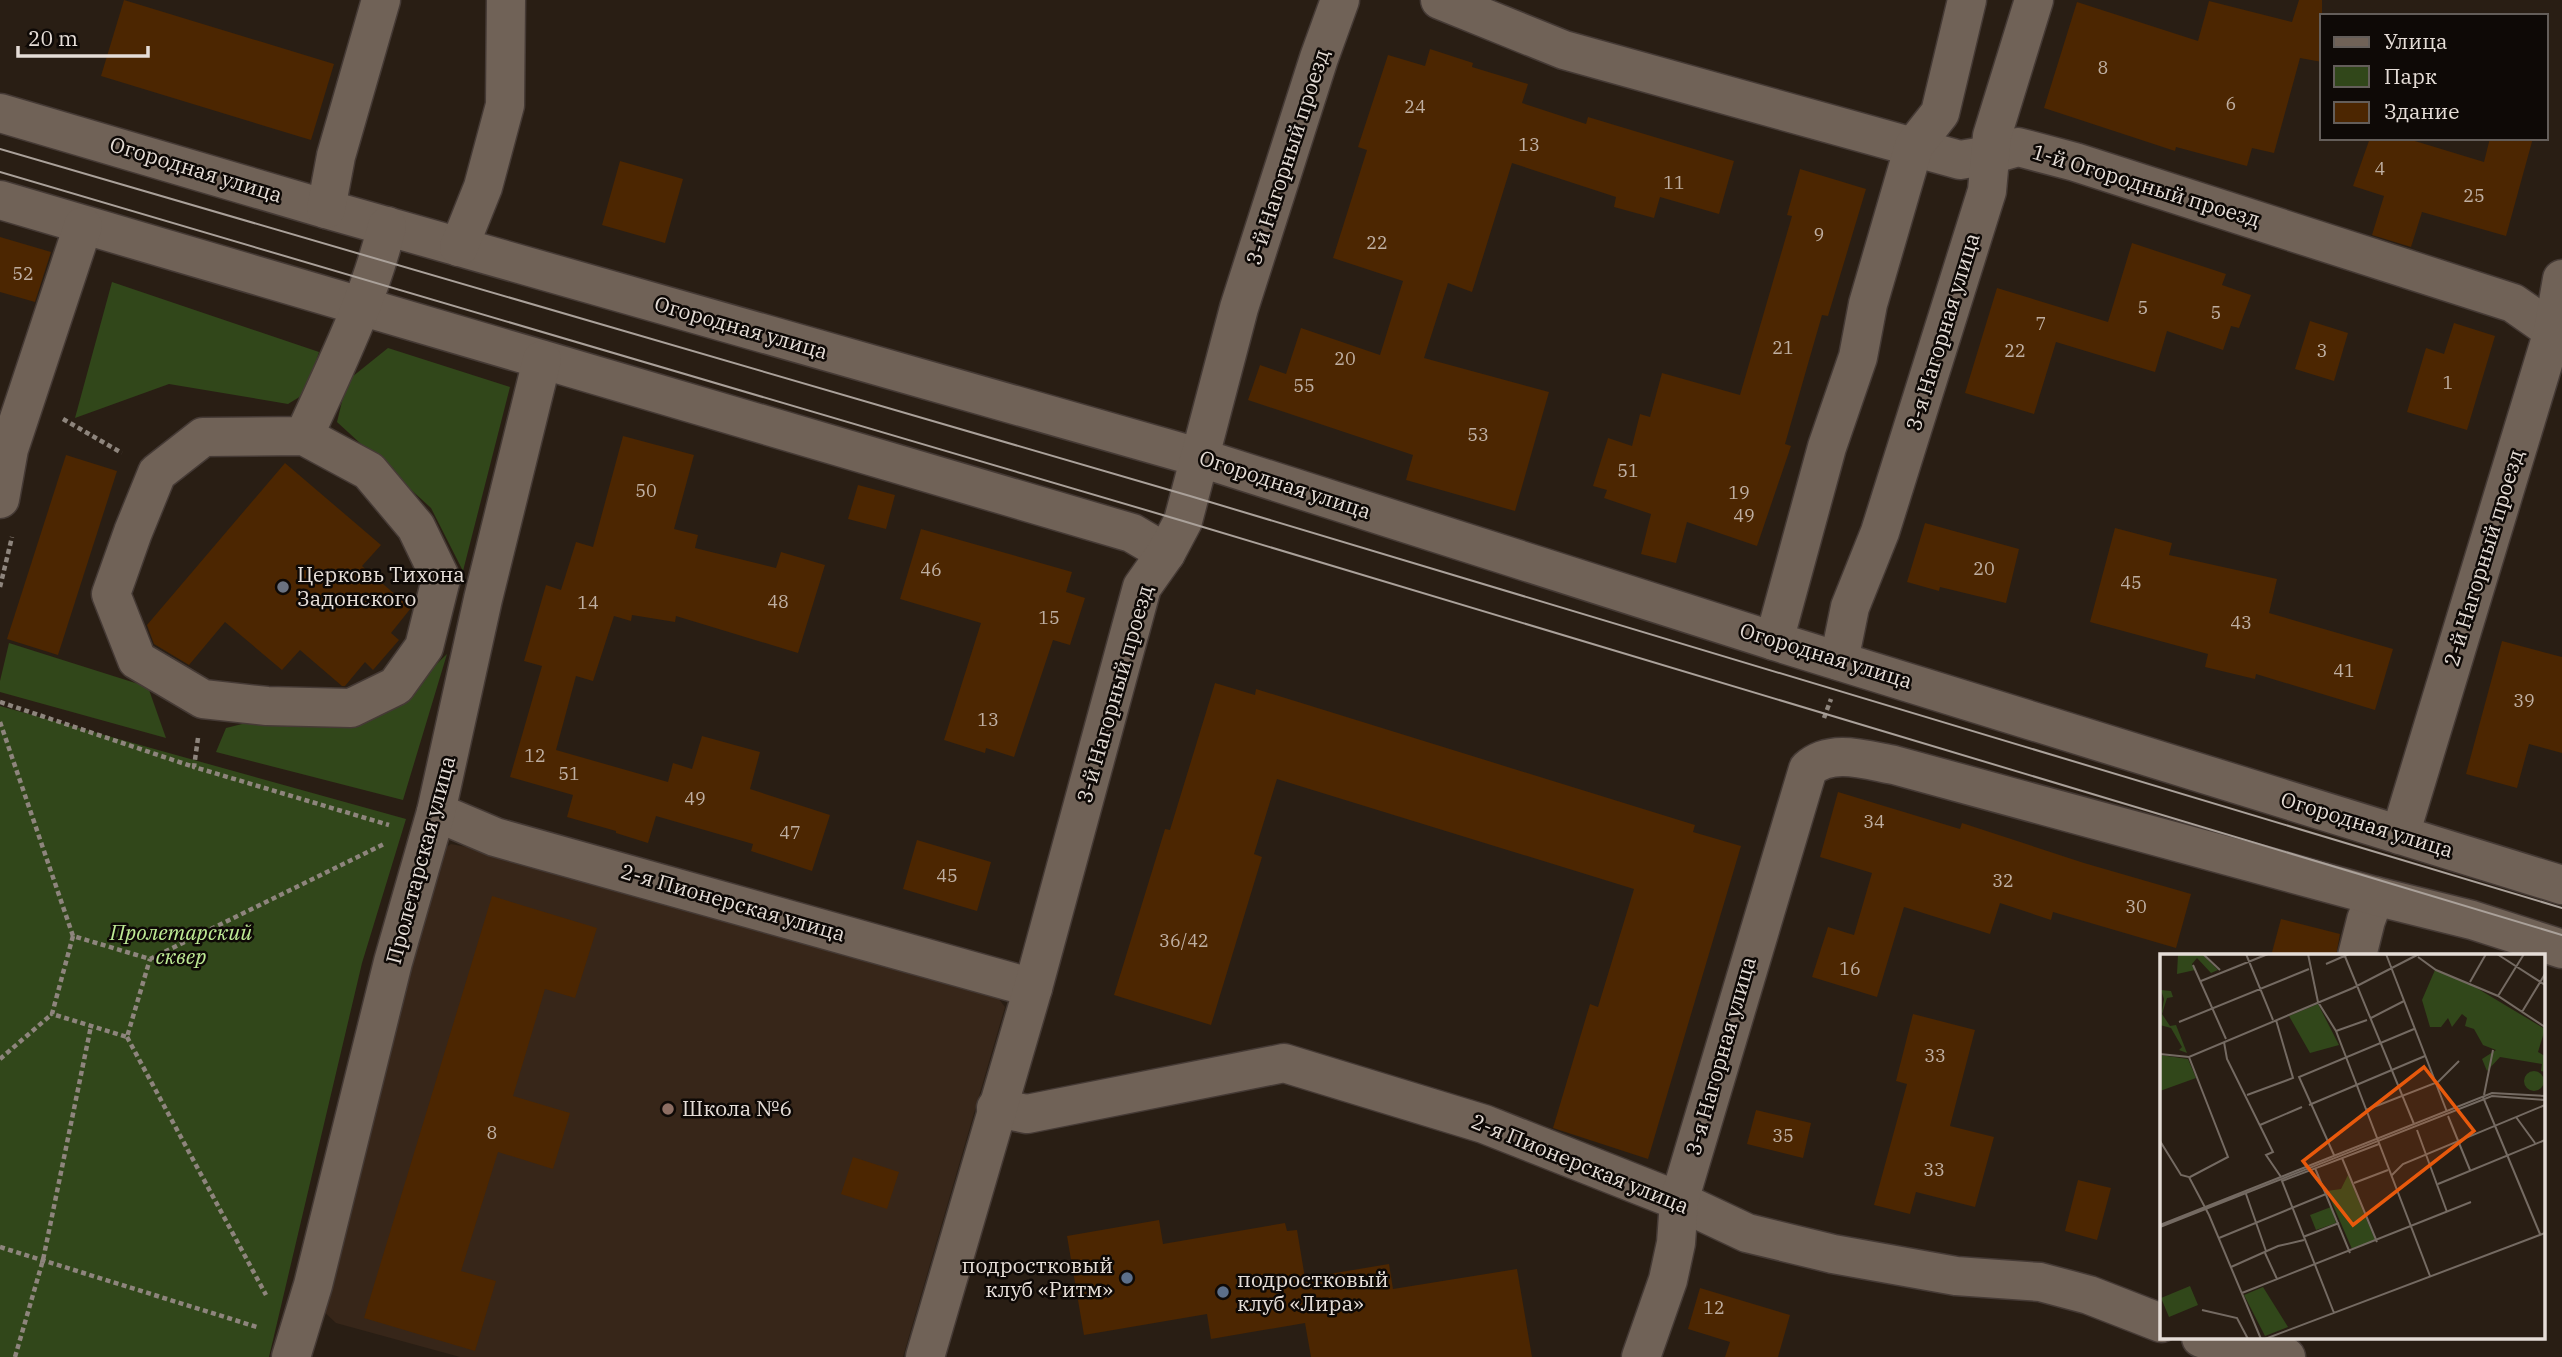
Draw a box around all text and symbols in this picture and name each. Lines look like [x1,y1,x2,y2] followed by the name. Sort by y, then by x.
[18,14,147,58] scale bar
[2320,14,2548,140] legend
[28,24,78,52] text: 20 m
[2384,27,2448,55] text: Улица
[1239,45,1335,268] street label: 3-й Нагорный проезд
[2098,56,2108,79] house number: 8
[2384,62,2437,90] text: Парк
[2226,92,2236,115] house number: 6
[1404,95,1426,118] house number: 24
[2384,97,2459,125] text: Здание
[107,129,286,209] street label: Огородная улица
[1518,133,1540,156] house number: 13
[2029,137,2264,233] street label: 1-й Огородный проезд
[2375,157,2385,180] house number: 4
[1663,171,1685,194] house number: 11
[2463,184,2485,207] house number: 25
[1814,223,1824,246] house number: 9
[1899,229,1985,434] street label: 3-я Нагорная улица
[1366,231,1388,254] house number: 22
[12,262,34,285] house number: 52
[651,289,831,365] street label: Огородная улица
[2138,296,2148,319] house number: 5
[2211,301,2221,324] house number: 5
[2036,312,2046,335] house number: 7
[1772,336,1794,359] house number: 21
[2004,339,2026,362] house number: 22
[2317,339,2327,362] house number: 3
[1334,347,1356,370] house number: 20
[2443,371,2453,394] house number: 1
[1293,374,1315,397] house number: 55
[1467,423,1489,446] house number: 53
[1196,443,1375,525] street label: Огородная улица
[2437,446,2529,670] street label: 2-й Нагорный проезд
[1617,459,1639,482] house number: 51
[635,479,657,502] house number: 50
[1728,481,1750,504] house number: 19
[1733,504,1755,527] house number: 49
[1973,557,1995,580] house number: 20
[920,558,942,581] house number: 46
[297,560,465,612] place label: Церковь Тихона Задонского
[2120,571,2142,594] house number: 45
[275,579,291,595] marker: Церковь Тихона Задонского
[1070,581,1159,806] street label: 3-й Нагорный проезд
[767,590,789,613] house number: 48
[577,591,599,614] house number: 14
[1038,606,1060,629] house number: 15
[2230,611,2252,634] house number: 43
[1737,615,1916,695] street label: Огородная улица
[2333,659,2355,682] house number: 41
[2513,689,2535,712] house number: 39
[977,708,999,731] house number: 13
[524,744,546,767] house number: 12
[379,752,461,967] street label: Пролетарская улица
[558,762,580,785] house number: 51
[2278,784,2457,864] street label: Огородная улица
[684,787,706,810] house number: 49
[1863,810,1885,833] house number: 34
[779,821,801,844] house number: 47
[618,857,849,947] street label: 2-я Пионерская улица
[936,864,958,887] house number: 45
[1992,869,2014,892] house number: 32
[2125,895,2147,918] house number: 30
[109,918,252,970] park label: Пролетарский сквер
[1159,929,1209,952] house number: 36/42
[1678,953,1762,1158] street label: 3-я Нагорная улица
[2160,954,2544,1340] inset map
[1839,957,1861,980] house number: 16
[1924,1044,1946,1067] house number: 33
[682,1094,792,1122] place label: Школа №6
[660,1101,676,1117] marker: Школа №6
[1467,1107,1693,1220] street label: 2-я Пионерская улица
[487,1121,497,1144] house number: 8
[1772,1124,1794,1147] house number: 35
[1923,1158,1945,1181] house number: 33
[962,1251,1113,1303] place label: подростковый клуб «Ритм»
[1237,1265,1389,1317] place label: подростковый клуб «Лира»
[1119,1270,1135,1286] marker: подростковый клуб «Ритм»
[1215,1284,1231,1300] marker: подростковый клуб «Лира»
[1703,1296,1725,1319] house number: 12

